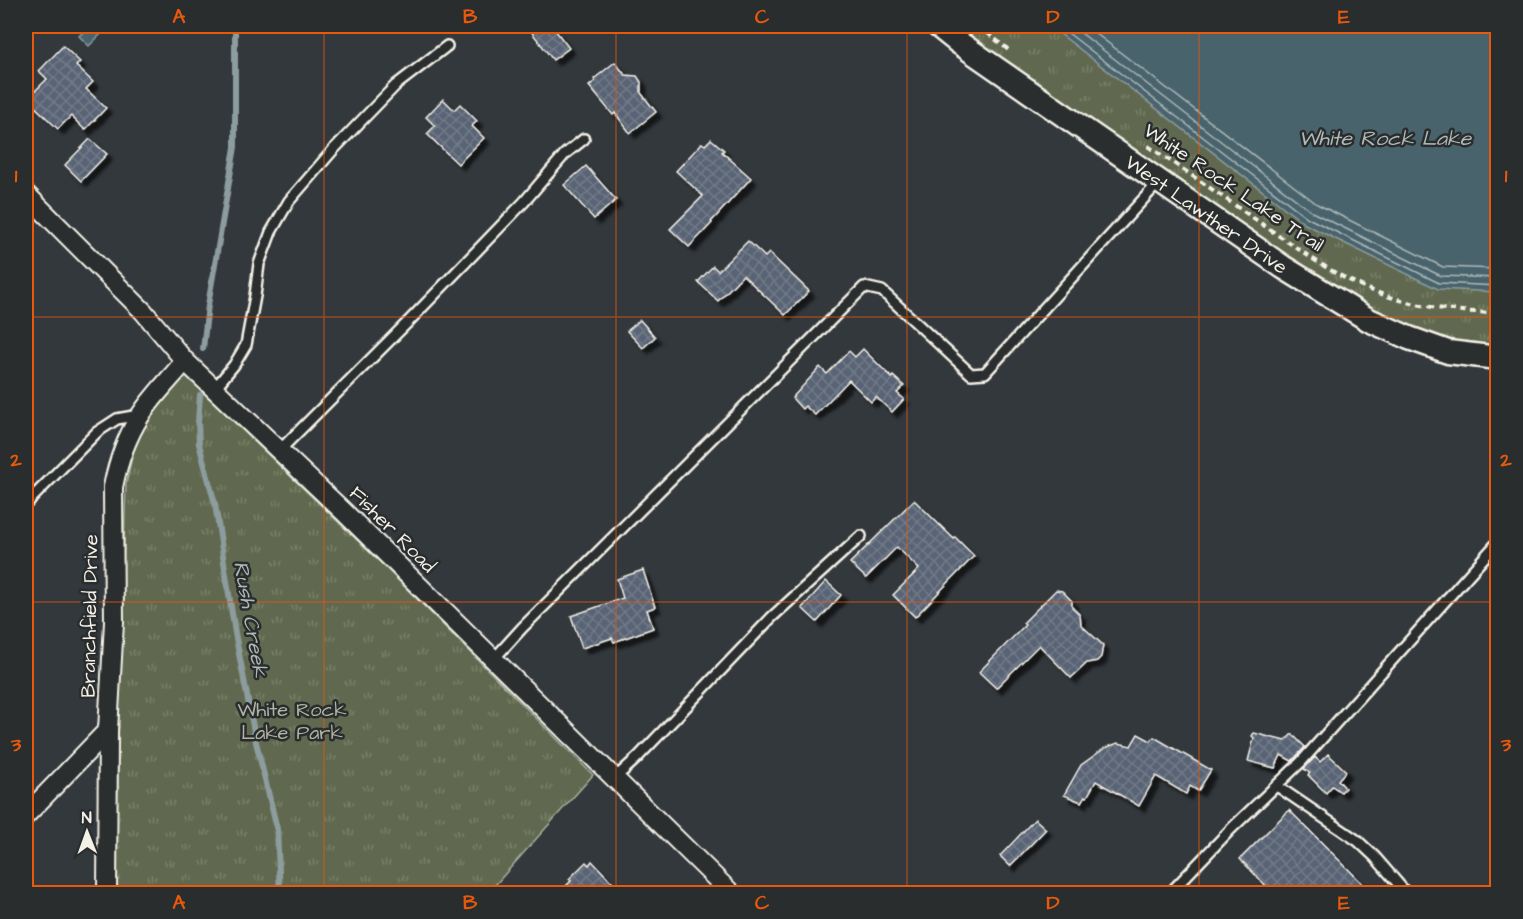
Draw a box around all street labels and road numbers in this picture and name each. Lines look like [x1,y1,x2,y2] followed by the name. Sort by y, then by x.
[1138,117,1329,259] street label: White Rock Lake Trail
[1119,149,1293,281] street label: West Lawther Drive
[343,480,442,579] street label: Fisher Road
[75,534,105,698] street label: Branchfield Drive

